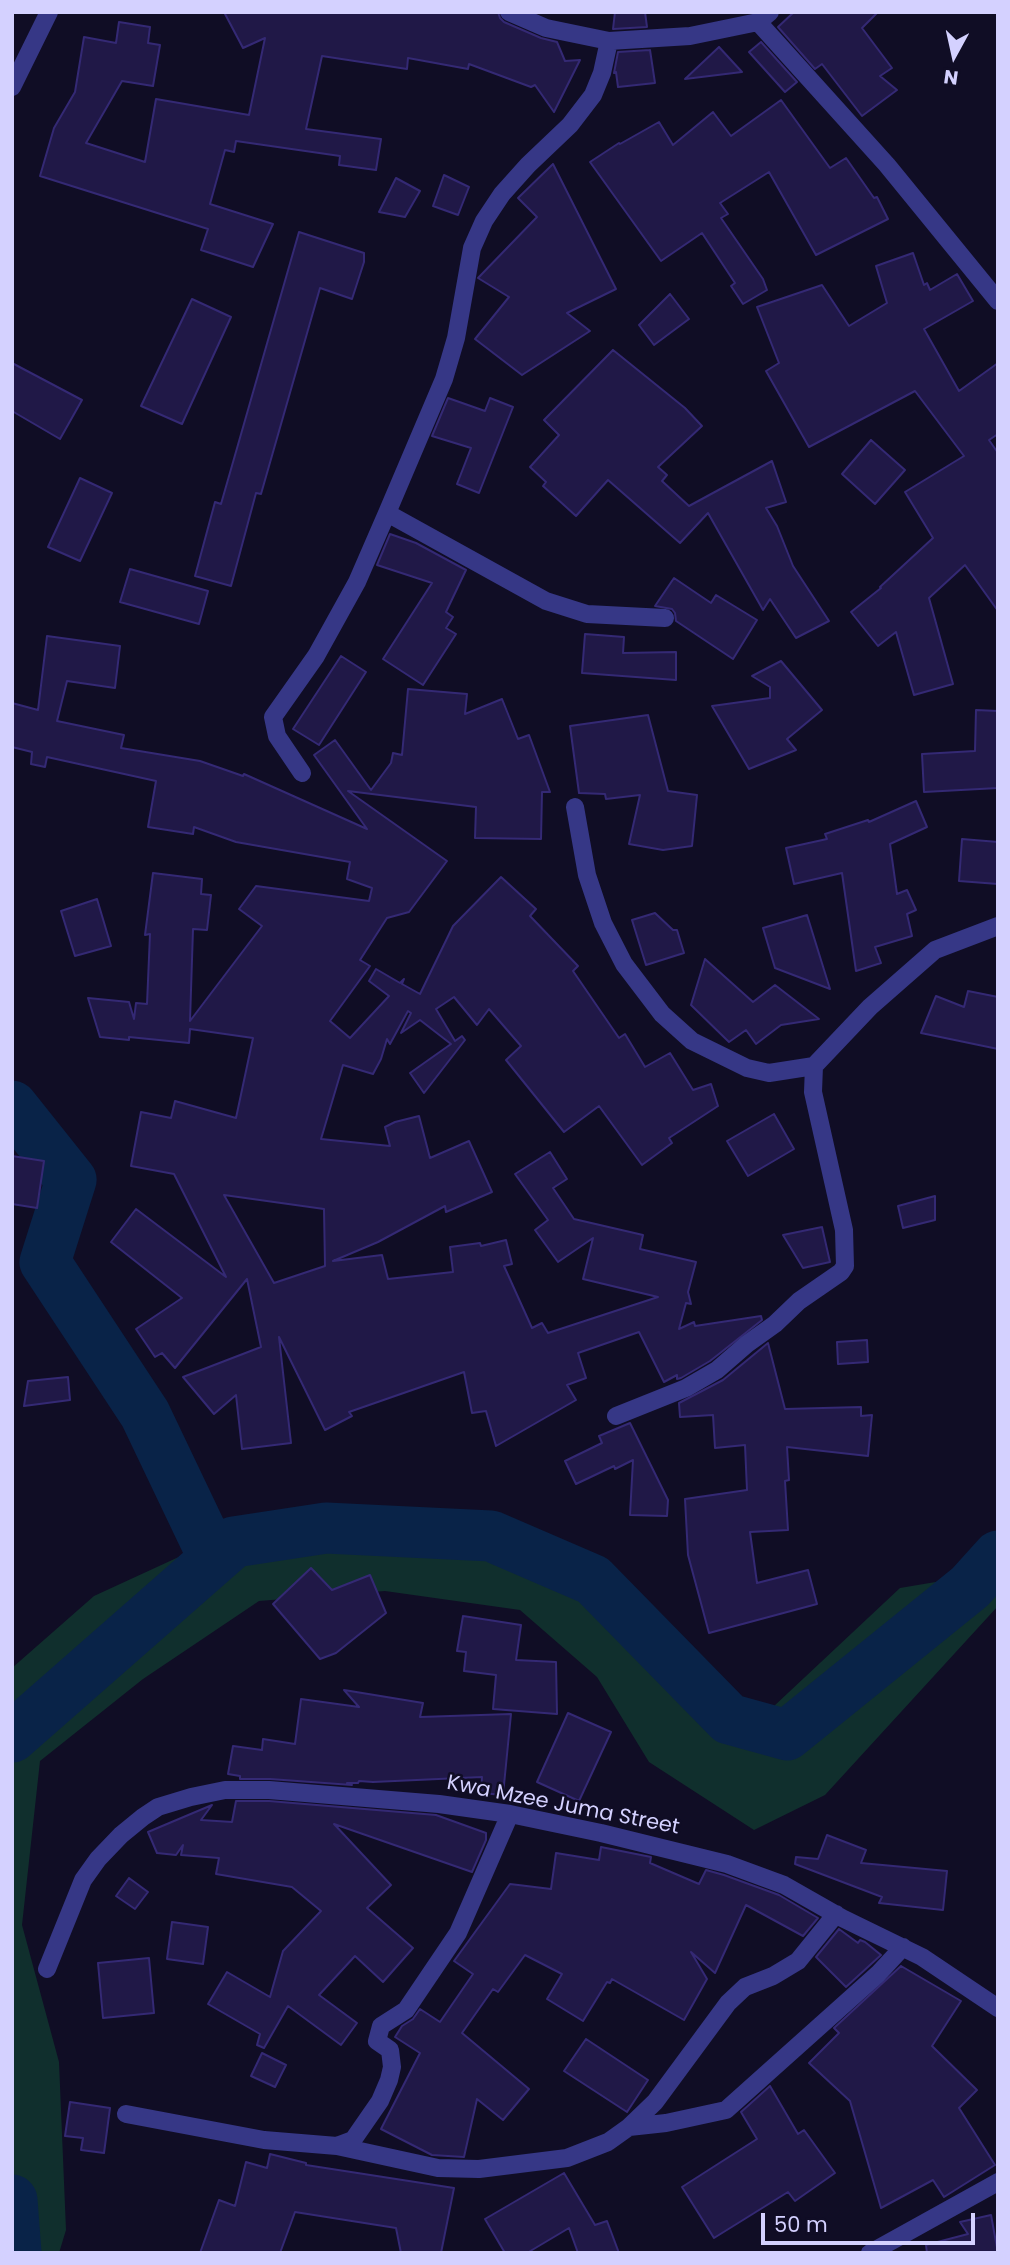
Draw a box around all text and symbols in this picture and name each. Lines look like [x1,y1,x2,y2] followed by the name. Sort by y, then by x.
[919,21,989,91] north arrow
[942,63,960,92] text: N
[445,1771,681,1841] street label: Kwa Mzee Juma Street
[765,2198,978,2242] scale bar
[774,2210,828,2239] text: 50 m

